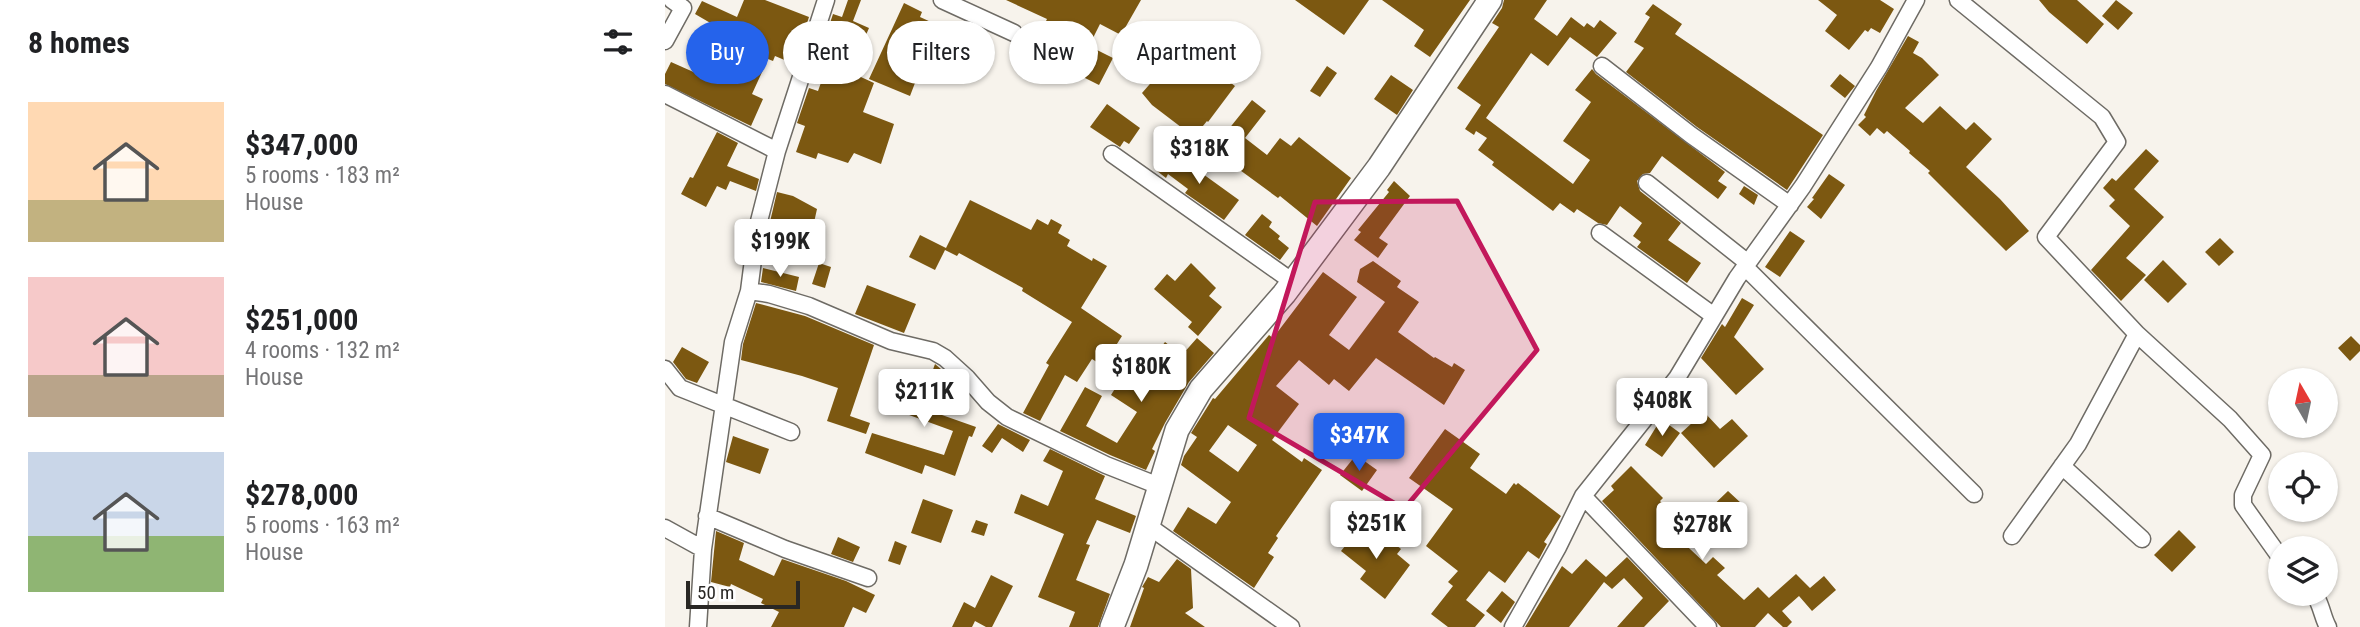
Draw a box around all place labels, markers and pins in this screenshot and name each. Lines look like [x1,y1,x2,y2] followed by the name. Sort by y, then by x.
[1150,127,1248,186] pin: $318K
[731,219,829,279] pin: $199K
[1092,344,1190,404] pin: $180K
[875,370,973,429] pin: $211K
[1613,378,1711,438] pin: $408K
[1310,414,1408,473] pin: $347K
[1327,502,1425,561] pin: $251K
[1653,503,1751,562] pin: $278K

